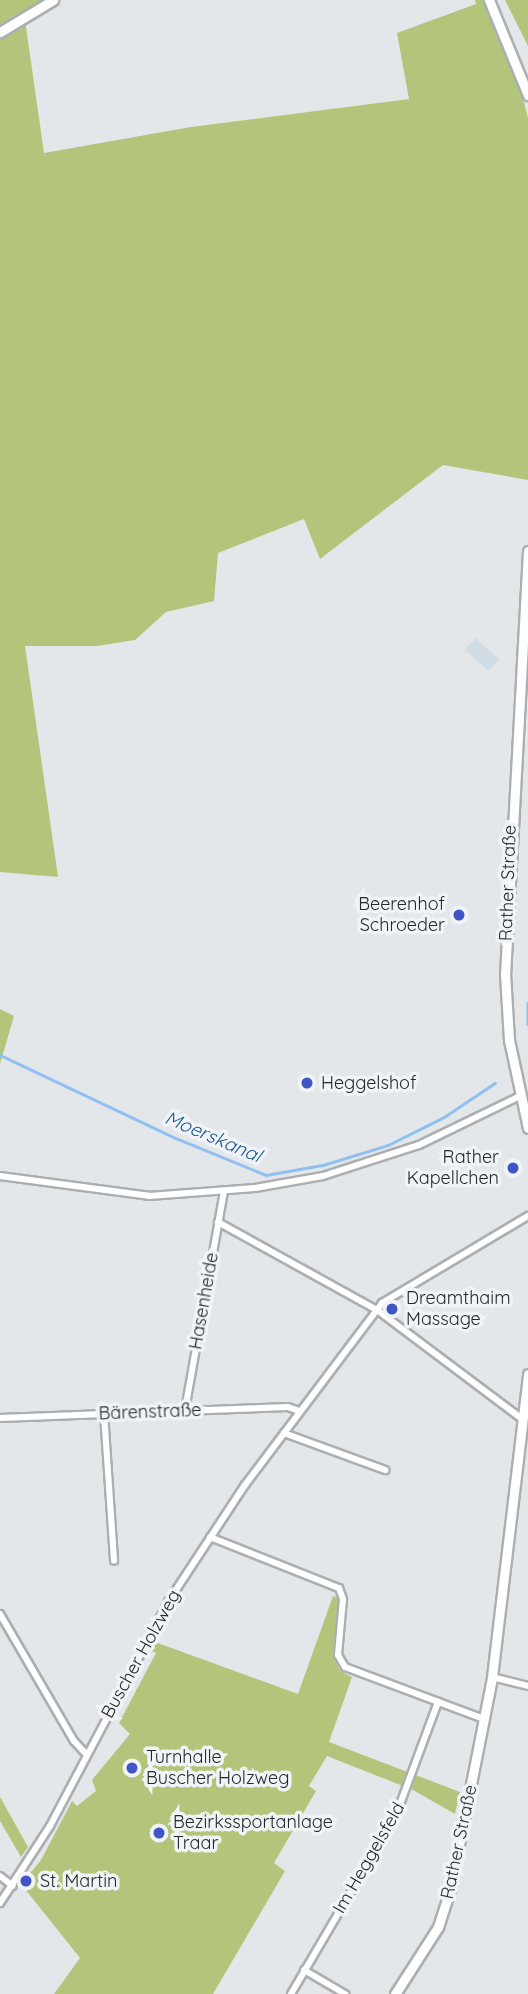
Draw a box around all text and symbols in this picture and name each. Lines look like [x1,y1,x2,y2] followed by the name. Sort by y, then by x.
[495,825,521,941] street label: Rather Straße
[358,894,445,936] place label: Beerenhof Schroeder
[451,907,467,923] marker: Beerenhof Schroeder
[321,1072,416,1094] place label: Heggelshof
[299,1075,315,1091] marker: Heggelshof
[161,1106,265,1168] water label: Moerskanal
[407,1147,499,1190] place label: Rather Kapellchen
[505,1160,521,1176] marker: Rather Kapellchen
[185,1251,223,1351] street label: Hasenheide
[406,1288,511,1330] place label: Dreamthaim Massage
[384,1301,400,1317] marker: Dreamthaim Massage
[98,1399,202,1425] street label: Bärenstraße
[97,1586,185,1722] street label: Buscher Holzweg
[146,1747,289,1790] place label: Turnhalle Buscher Holzweg
[124,1760,140,1776] marker: Turnhalle Buscher Holzweg
[436,1783,482,1901] street label: Rather Straße
[329,1799,409,1917] street label: Im Heggelsfeld
[173,1812,333,1854] place label: Bezirkssportanlage Traar
[151,1825,167,1841] marker: Bezirkssportanlage Traar
[40,1870,117,1892] place label: St. Martin
[18,1873,34,1889] marker: St. Martin

